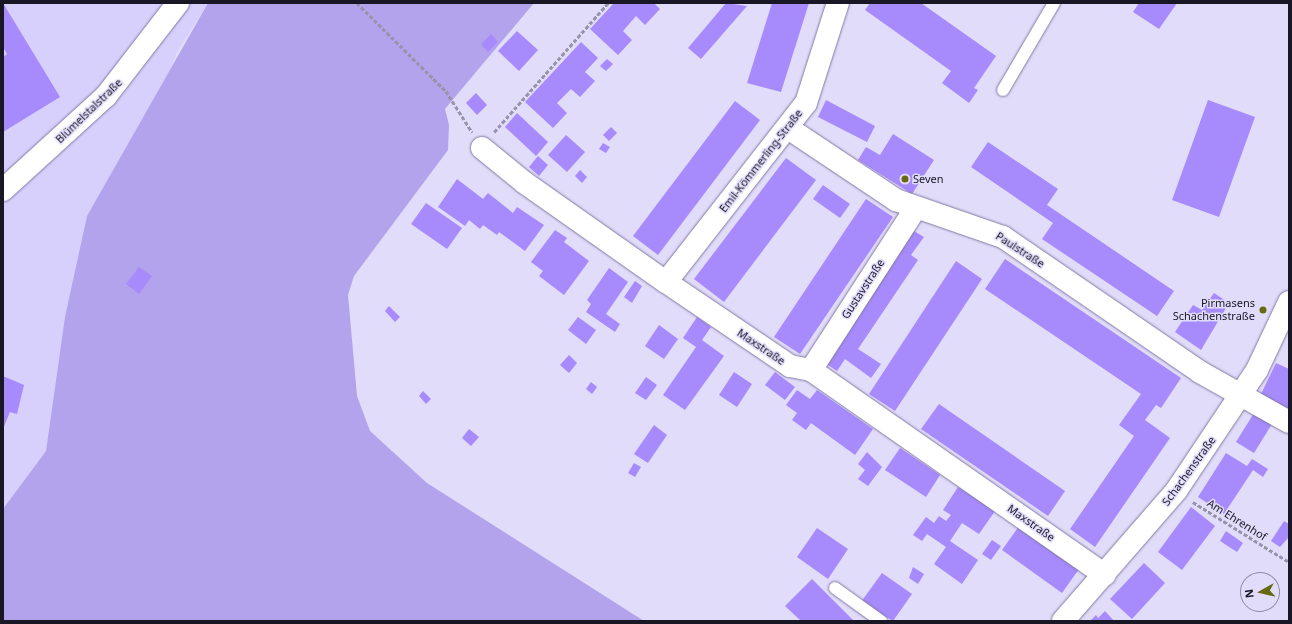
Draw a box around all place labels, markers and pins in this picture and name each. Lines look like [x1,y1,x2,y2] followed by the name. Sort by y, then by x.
[913,172,944,186] place label: Seven
[900,174,910,184] marker: Seven
[1173,297,1255,323] place label: Pirmasens Schachenstraße
[1258,305,1268,315] marker: Pirmasens Schachenstraße

